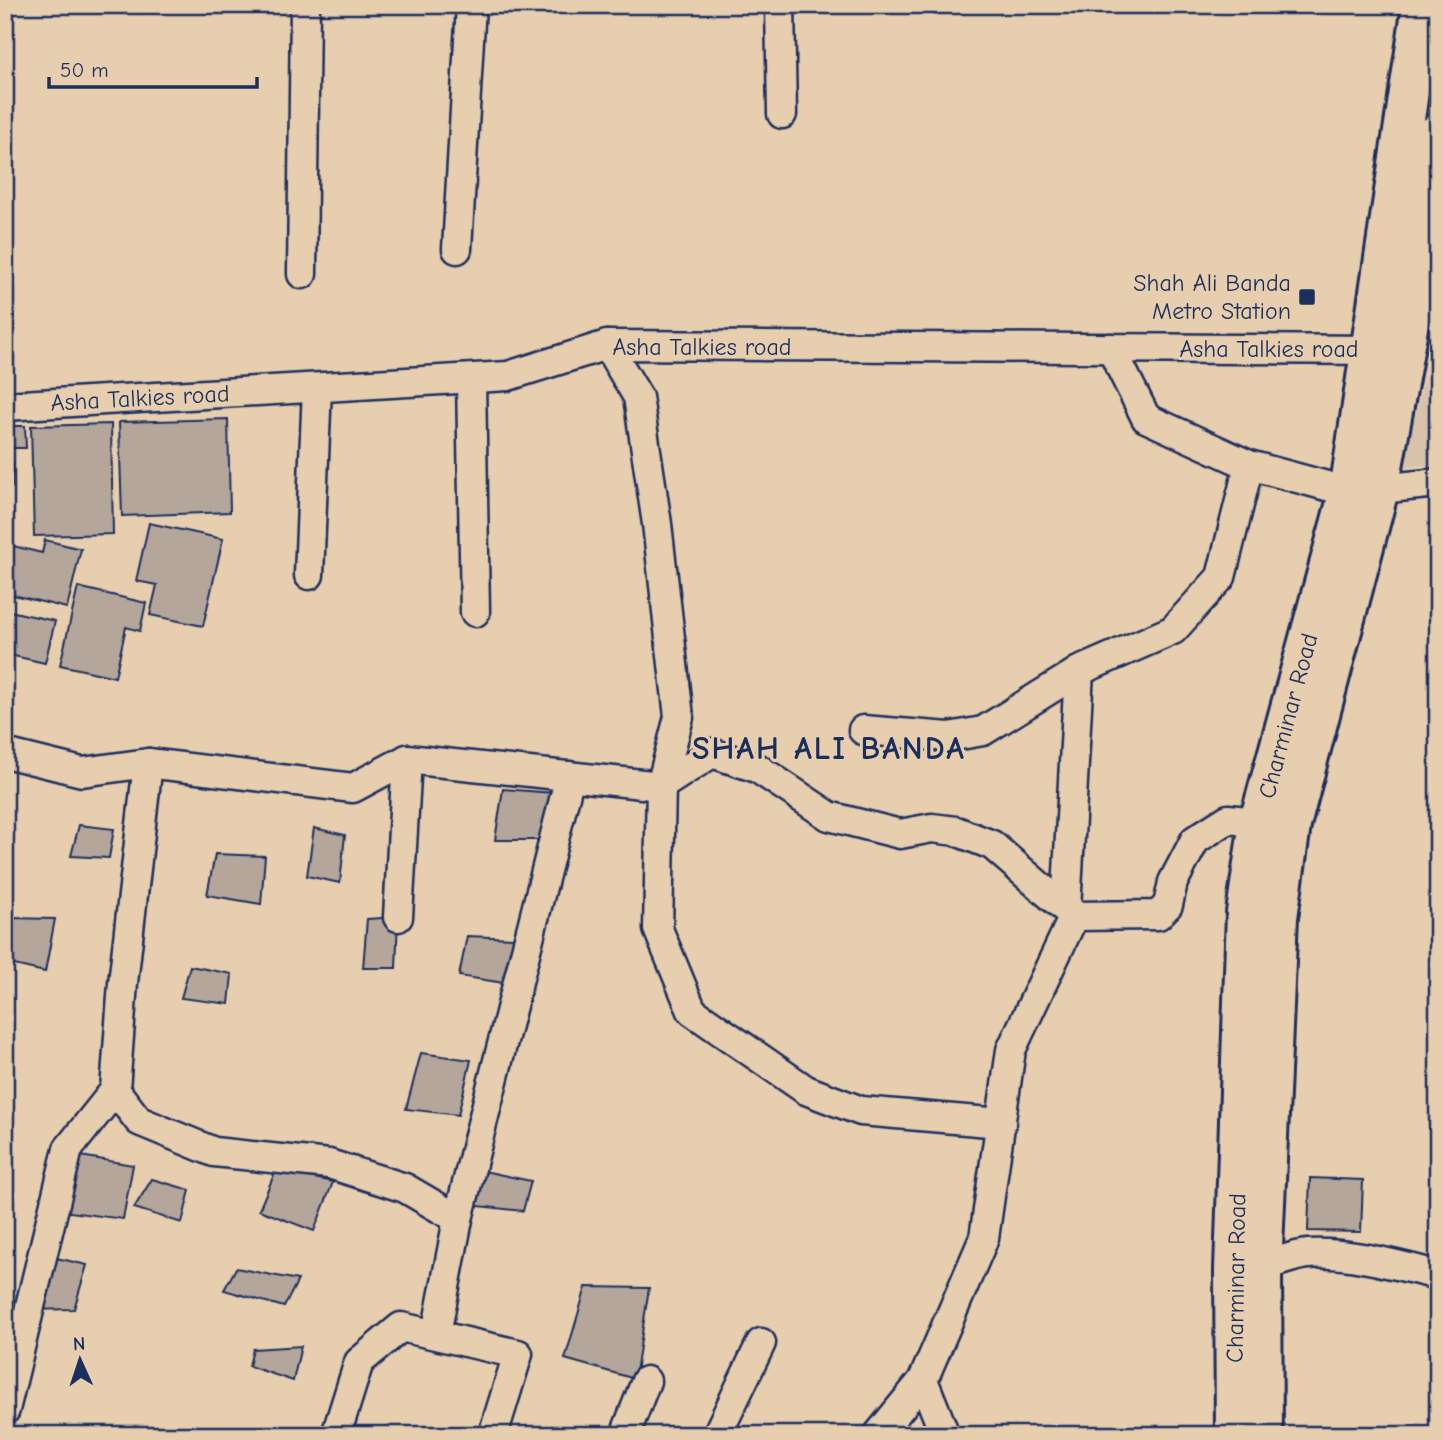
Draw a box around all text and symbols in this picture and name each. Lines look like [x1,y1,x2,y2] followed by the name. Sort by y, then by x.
[49,46,257,90] scale bar
[60,58,109,82] text: 50 m
[1133,269,1291,325] place label: Shah Ali Banda Metro Station
[1297,287,1317,307] marker: Shah Ali Banda Metro Station
[612,333,792,361] street label: Asha Talkies road
[1179,335,1359,363] street label: Asha Talkies road
[50,379,230,417] street label: Asha Talkies road
[1252,630,1324,802] street label: Charminar Road
[692,730,966,767] district label: SHAH ALI BANDA
[1221,1193,1251,1363] street label: Charminar Road
[46,1324,116,1394] north arrow
[72,1333,86,1355] text: N

